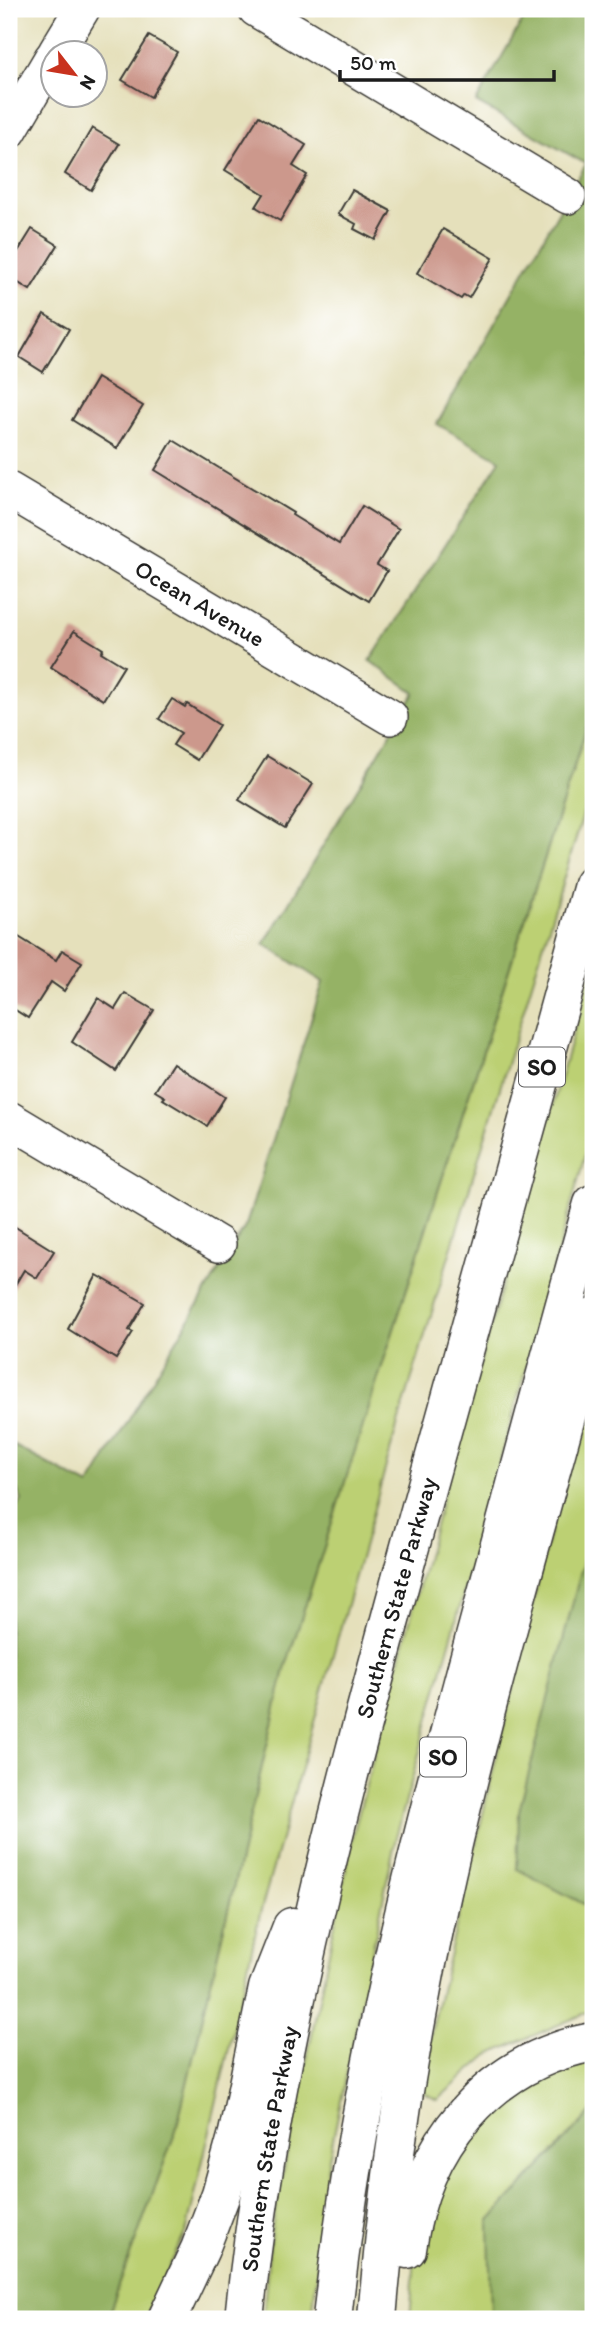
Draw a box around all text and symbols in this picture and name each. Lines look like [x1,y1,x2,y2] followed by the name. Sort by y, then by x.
[38,38,108,108] north arrow
[340,38,553,82] scale bar
[350,50,397,75] text: 50 m
[75,71,101,94] text: N
[130,553,270,653] street label: Ocean Avenue
[519,1048,565,1086] road number: SO
[349,1474,442,1722] street label: Southern State Parkway
[420,1738,466,1776] road number: SO
[234,2023,304,2274] street label: Southern State Parkway

